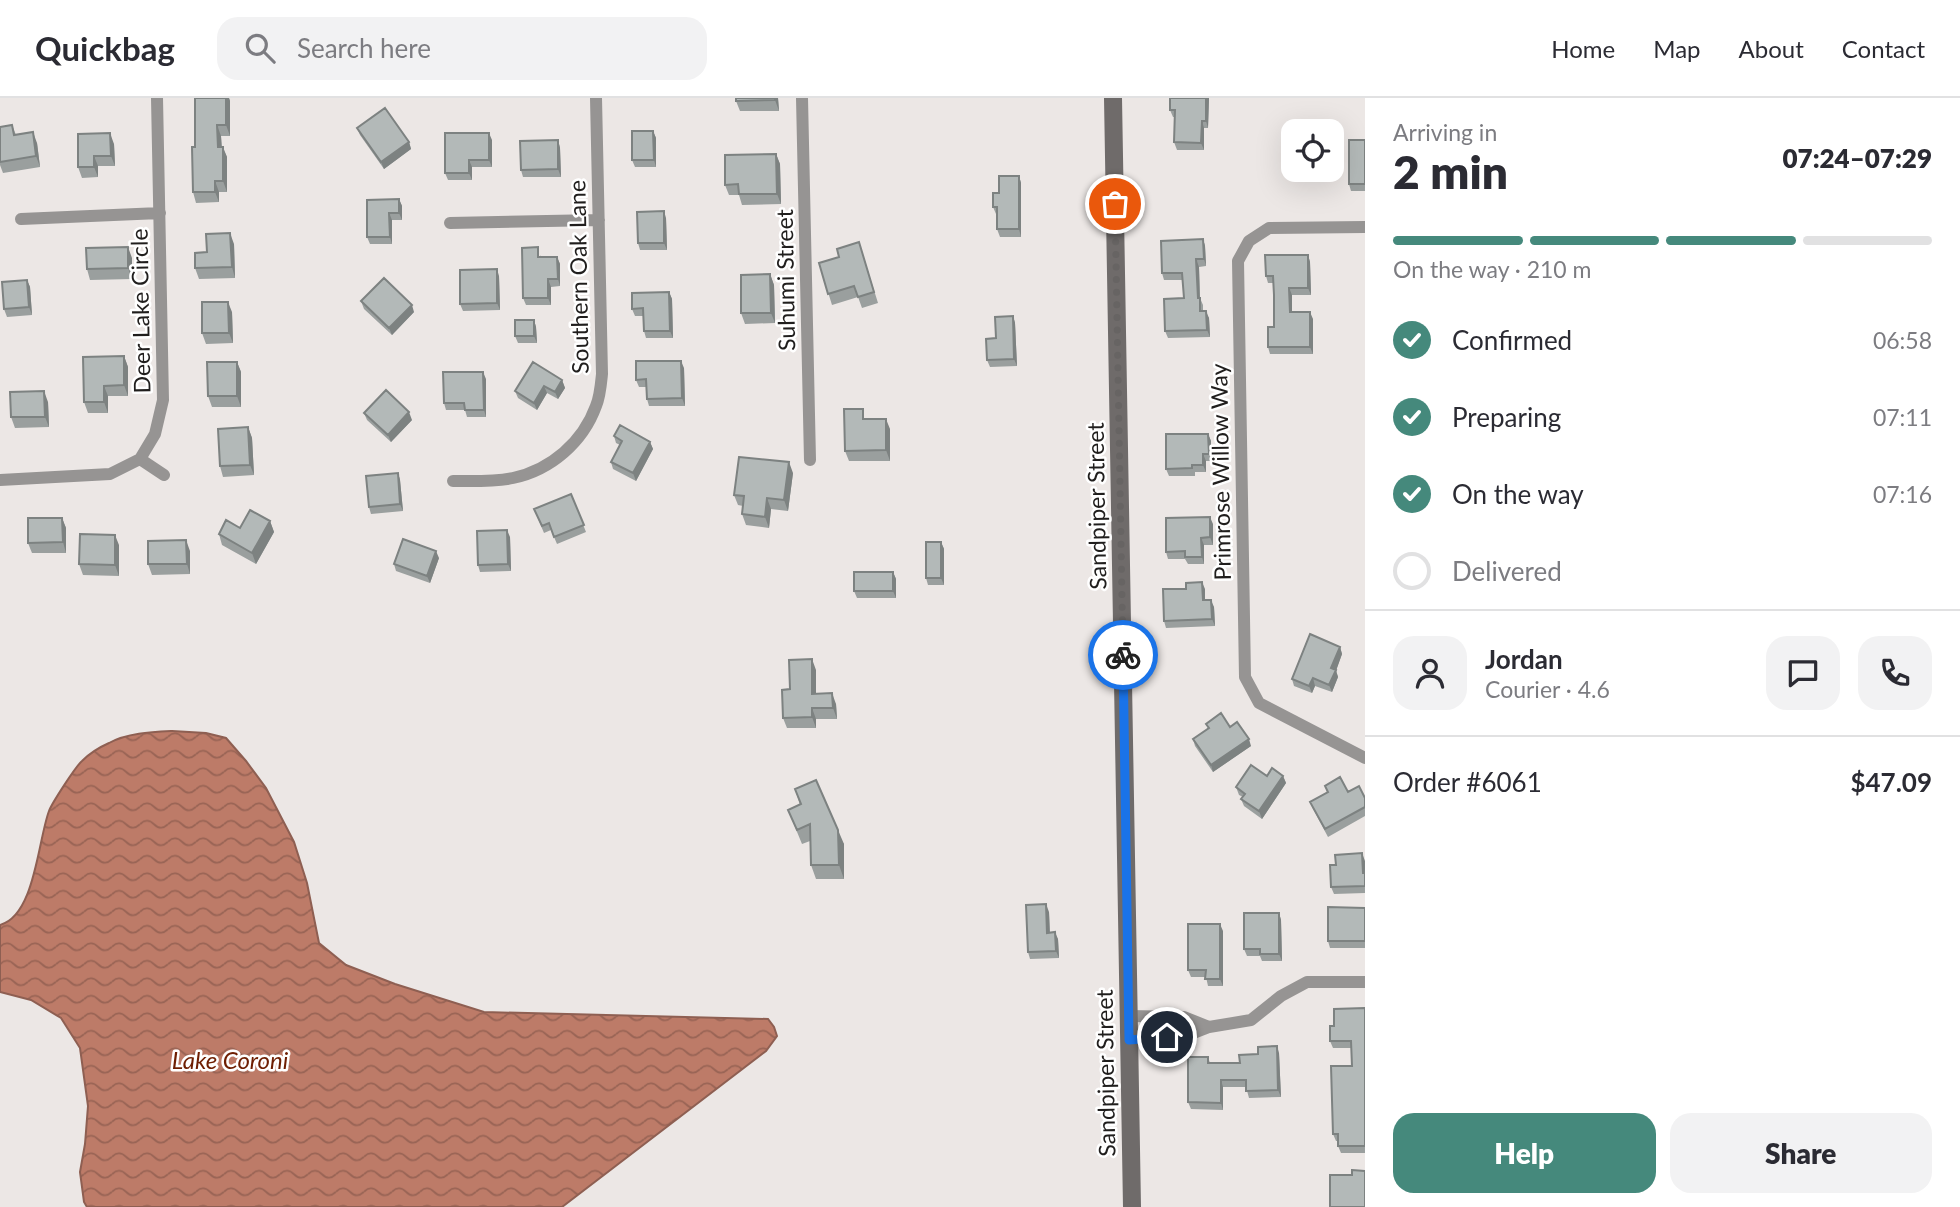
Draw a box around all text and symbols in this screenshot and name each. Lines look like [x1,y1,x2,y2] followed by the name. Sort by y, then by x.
[217,17,707,80] search box
[35,28,175,68] text: Quickbag
[241,29,279,67] icon: search
[297,32,431,64] text: Search here
[1551,34,1615,63] text: Home
[1653,34,1701,63] text: Map
[1739,34,1804,63] text: About
[1842,34,1925,63] text: Contact
[1393,118,1497,146] text: Arriving in
[1281,119,1344,182] map controls
[1281,119,1344,182] button: locate
[1782,142,1932,174] text: 07:24–07:29
[1393,144,1508,199] text: 2 min
[1085,174,1145,234] pin
[562,180,594,374] street label: Southern Oak Lane
[1096,185,1134,223] icon: bag
[770,208,800,351] street label: Suhumi Street
[125,228,155,394] street label: Deer Lake Circle
[1393,255,1592,283] text: On the way · 210 m
[1393,321,1431,359] icon: check
[1452,324,1572,356] text: Confirmed
[1873,326,1932,354] text: 06:58
[1204,363,1236,581] street label: Primrose Willow Way
[1393,398,1431,436] icon: check
[1452,401,1561,433] text: Preparing
[1873,403,1932,431] text: 07:11
[1081,421,1111,590] street label: Sandpiper Street
[1393,475,1431,513] icon: check
[1452,478,1584,510] text: On the way
[1873,480,1932,508] text: 07:16
[1452,555,1562,587] text: Delivered
[1088,620,1158,690] courier
[1104,636,1142,674] icon: bike
[1393,636,1467,710] button: person
[1766,636,1840,710] button: chat
[1858,636,1932,710] button: phone
[1485,643,1563,675] text: Jordan
[1485,675,1610,703] text: Courier · 4.6
[1393,766,1542,798] text: Order #6061
[1850,766,1932,798] text: $47.09
[1090,988,1120,1157] street label: Sandpiper Street
[1137,1007,1197,1067] pin
[1148,1018,1186,1056] icon: home
[172,1045,289,1074] water label: Lake Coroni
[1393,1113,1656,1193] button: Help
[1670,1113,1932,1193] button: Share

